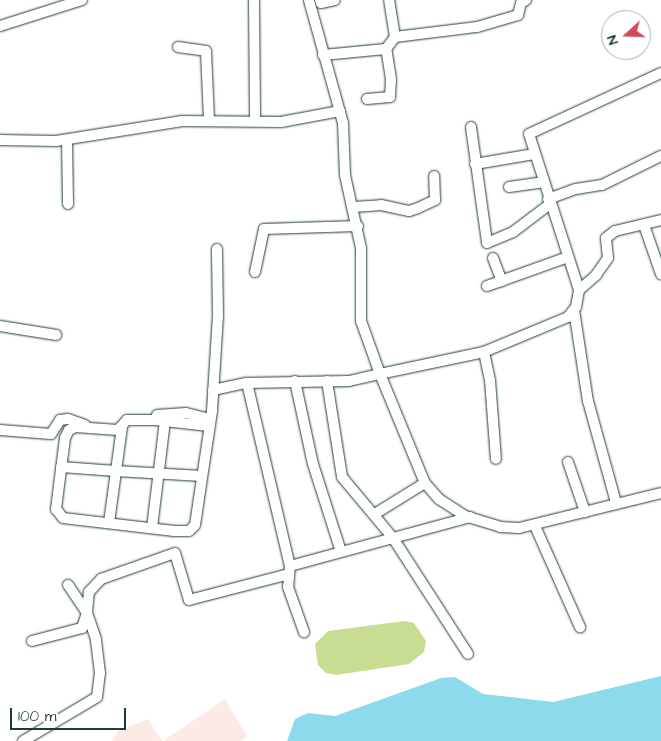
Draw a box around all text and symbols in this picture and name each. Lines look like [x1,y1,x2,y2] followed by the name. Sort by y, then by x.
[601,10,651,60] north arrow
[602,32,624,47] text: N
[12,698,129,730] scale bar
[18,706,57,727] text: 100 m

